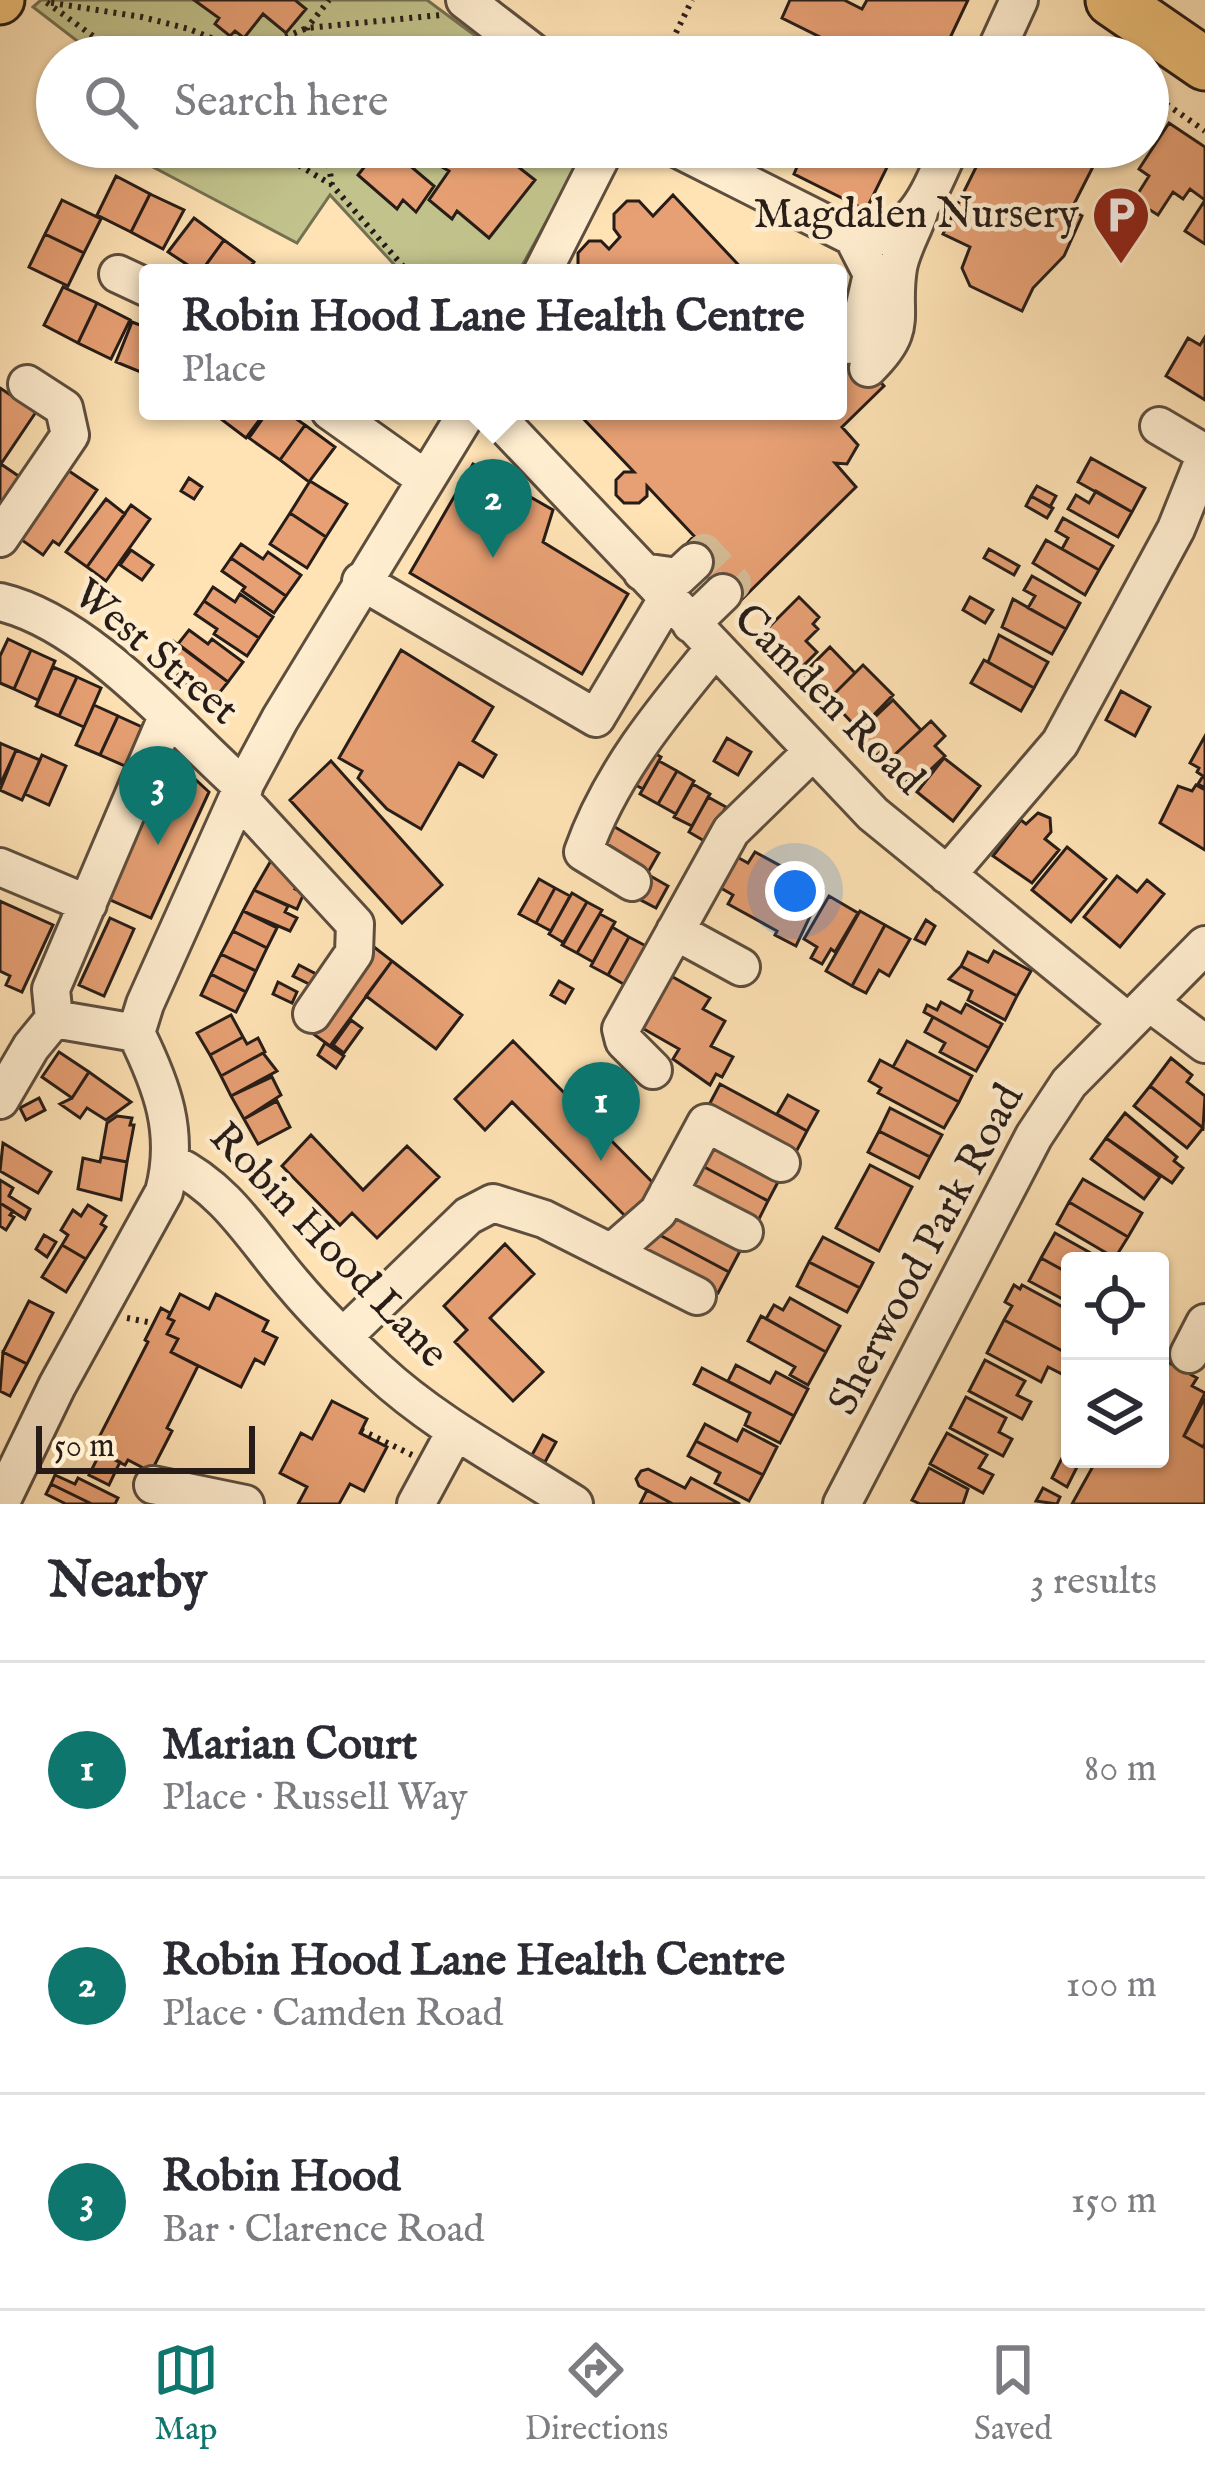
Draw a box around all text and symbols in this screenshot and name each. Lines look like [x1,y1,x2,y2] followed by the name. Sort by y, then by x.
[36,36,1169,168] search box
[78,69,144,135] icon: search
[174,74,388,131] text: Search here
[1090,184,1152,266] parking icon: Magdalen Nursery
[754,189,1079,242] place label: Magdalen Nursery
[139,264,847,420] popup
[181,289,805,346] text: Robin Hood Lane Health Centre
[181,346,266,395] text: Place
[454,459,532,558] pin: 2
[61,568,249,738] street label: West Street
[721,593,935,807] street label: Camden Road
[119,746,197,845] pin: 3
[765,861,825,921] your location
[562,1062,640,1161] pin: 1
[818,1075,1037,1424] street label: Sherwood Park Road
[197,1112,459,1380] street label: Robin Hood Lane
[1061,1252,1169,1468] map controls
[1061,1252,1169,1360] button: locate
[1061,1360,1169,1468] button: layers
[36,1420,255,1473] scale bar
[54,1426,115,1468] text: 50 m
[48,1550,207,1615] text: Nearby
[1030,1558,1157,1607] text: 3 results
[162,1717,417,1774] text: Marian Court
[80,1745,94,1794] text: 1
[1084,1745,1157,1794] text: 80 m
[162,1774,468,1823] text: Place · Russell Way
[162,1933,785,1990] text: Robin Hood Lane Health Centre
[78,1961,96,2010] text: 2
[1066,1961,1157,2010] text: 100 m
[162,1990,503,2039] text: Place · Camden Road
[162,2149,400,2206] text: Robin Hood
[80,2177,94,2226] text: 3
[1071,2177,1157,2226] text: 150 m
[162,2206,484,2255] text: Bar · Clarence Road
[153,2337,219,2451] tab: Map
[525,2337,668,2451] tab: Directions
[974,2337,1052,2451] tab: Saved

